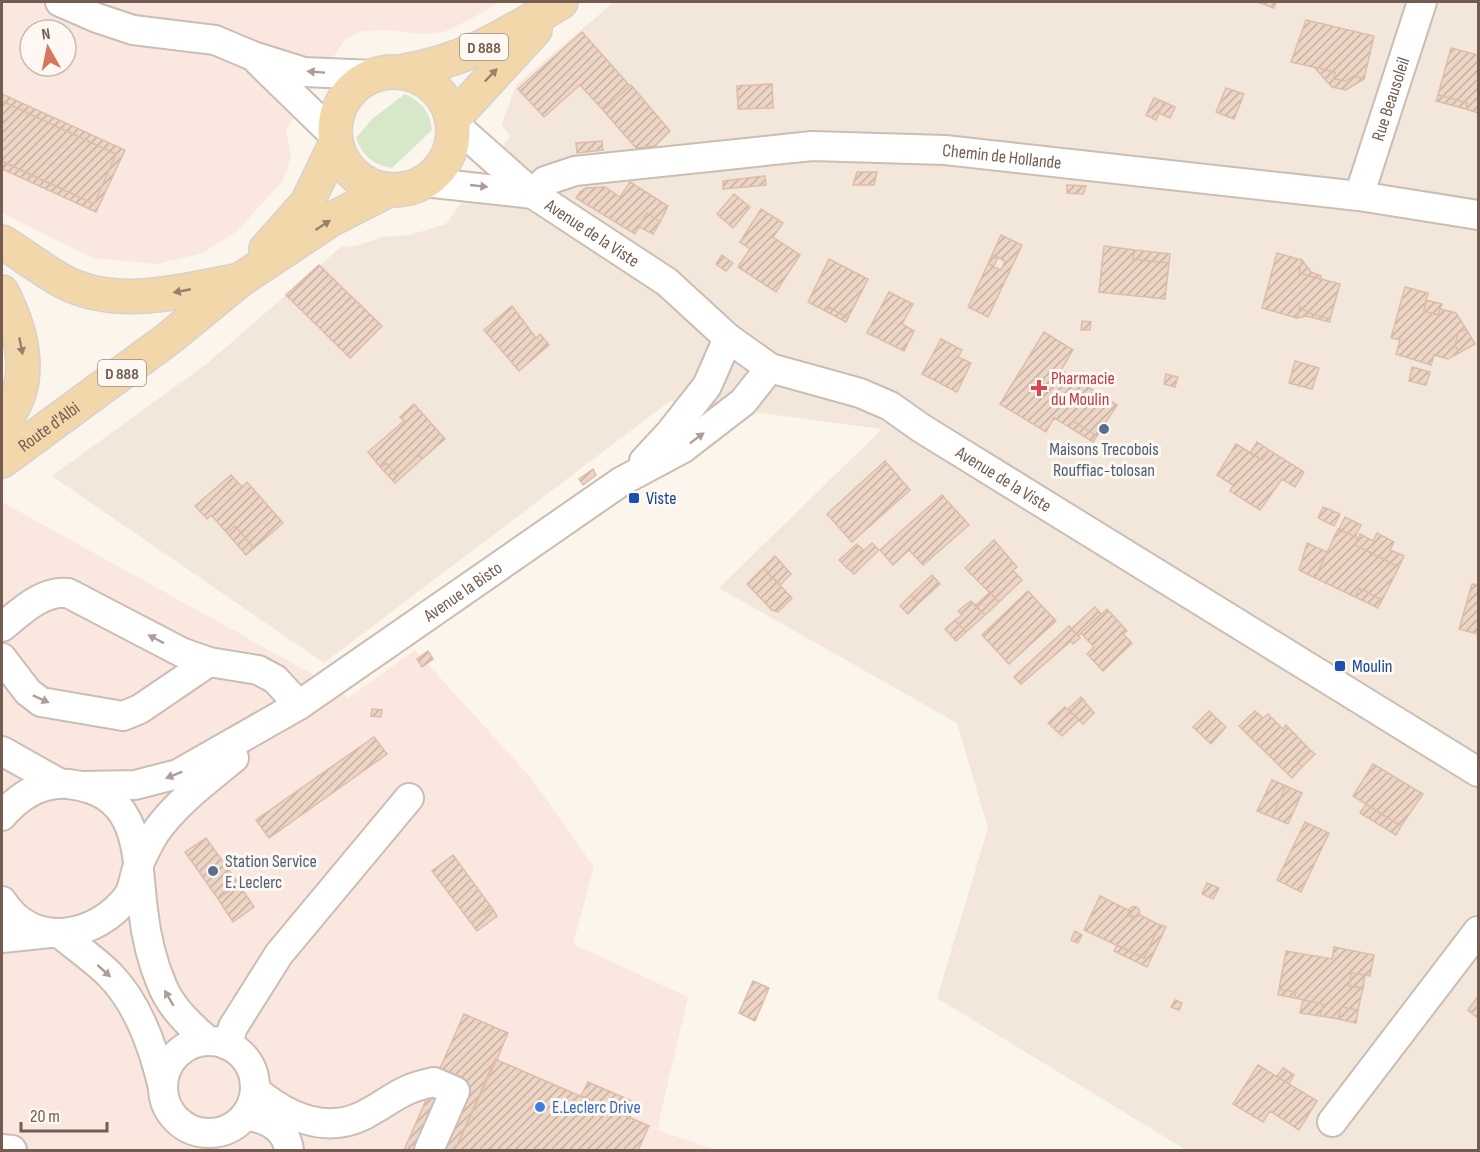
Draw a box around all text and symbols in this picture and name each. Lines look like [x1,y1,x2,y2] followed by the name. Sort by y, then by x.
[18,18,78,78] north arrow
[40,25,52,45] text: N
[460,34,508,60] road number: D 888
[1368,55,1414,144] street label: Rue Beausoleil
[307,68,326,77] one-way arrow
[484,68,498,83] one-way arrow
[941,140,1063,174] street label: Chemin de Hollande
[469,181,488,191] one-way arrow
[540,194,643,272] street label: Avenue de la Viste
[315,219,332,230] one-way arrow
[173,287,192,296] one-way arrow
[17,337,26,356] one-way arrow
[98,360,146,386] road number: D 888
[1051,368,1115,410] place label: Pharmacie du Moulin
[1032,381,1046,395] marker: Pharmacie du Moulin
[14,398,84,457] street label: Route d'Albi
[1097,422,1111,436] marker: Maisons Trecobois Rouffiac-tolosan
[689,432,704,444] one-way arrow
[1049,439,1159,481] place label: Maisons Trecobois Rouffiac-tolosan
[951,442,1055,517] street label: Avenue de la Viste
[646,488,677,509] place label: Viste
[627,491,641,505] marker: Viste
[419,557,506,627] street label: Avenue la Bisto
[147,634,164,643] one-way arrow
[1352,656,1392,677] place label: Moulin
[1333,659,1347,673] marker: Moulin
[33,694,51,704] one-way arrow
[165,770,183,780] one-way arrow
[225,851,317,893] place label: Station Service E. Leclerc
[206,864,220,878] marker: Station Service E. Leclerc
[96,964,111,977] one-way arrow
[164,989,174,1006] one-way arrow
[21,1095,106,1133] scale bar
[552,1097,641,1118] place label: E.Leclerc Drive
[533,1100,547,1114] marker: E.Leclerc Drive
[30,1106,60,1127] text: 20 m

